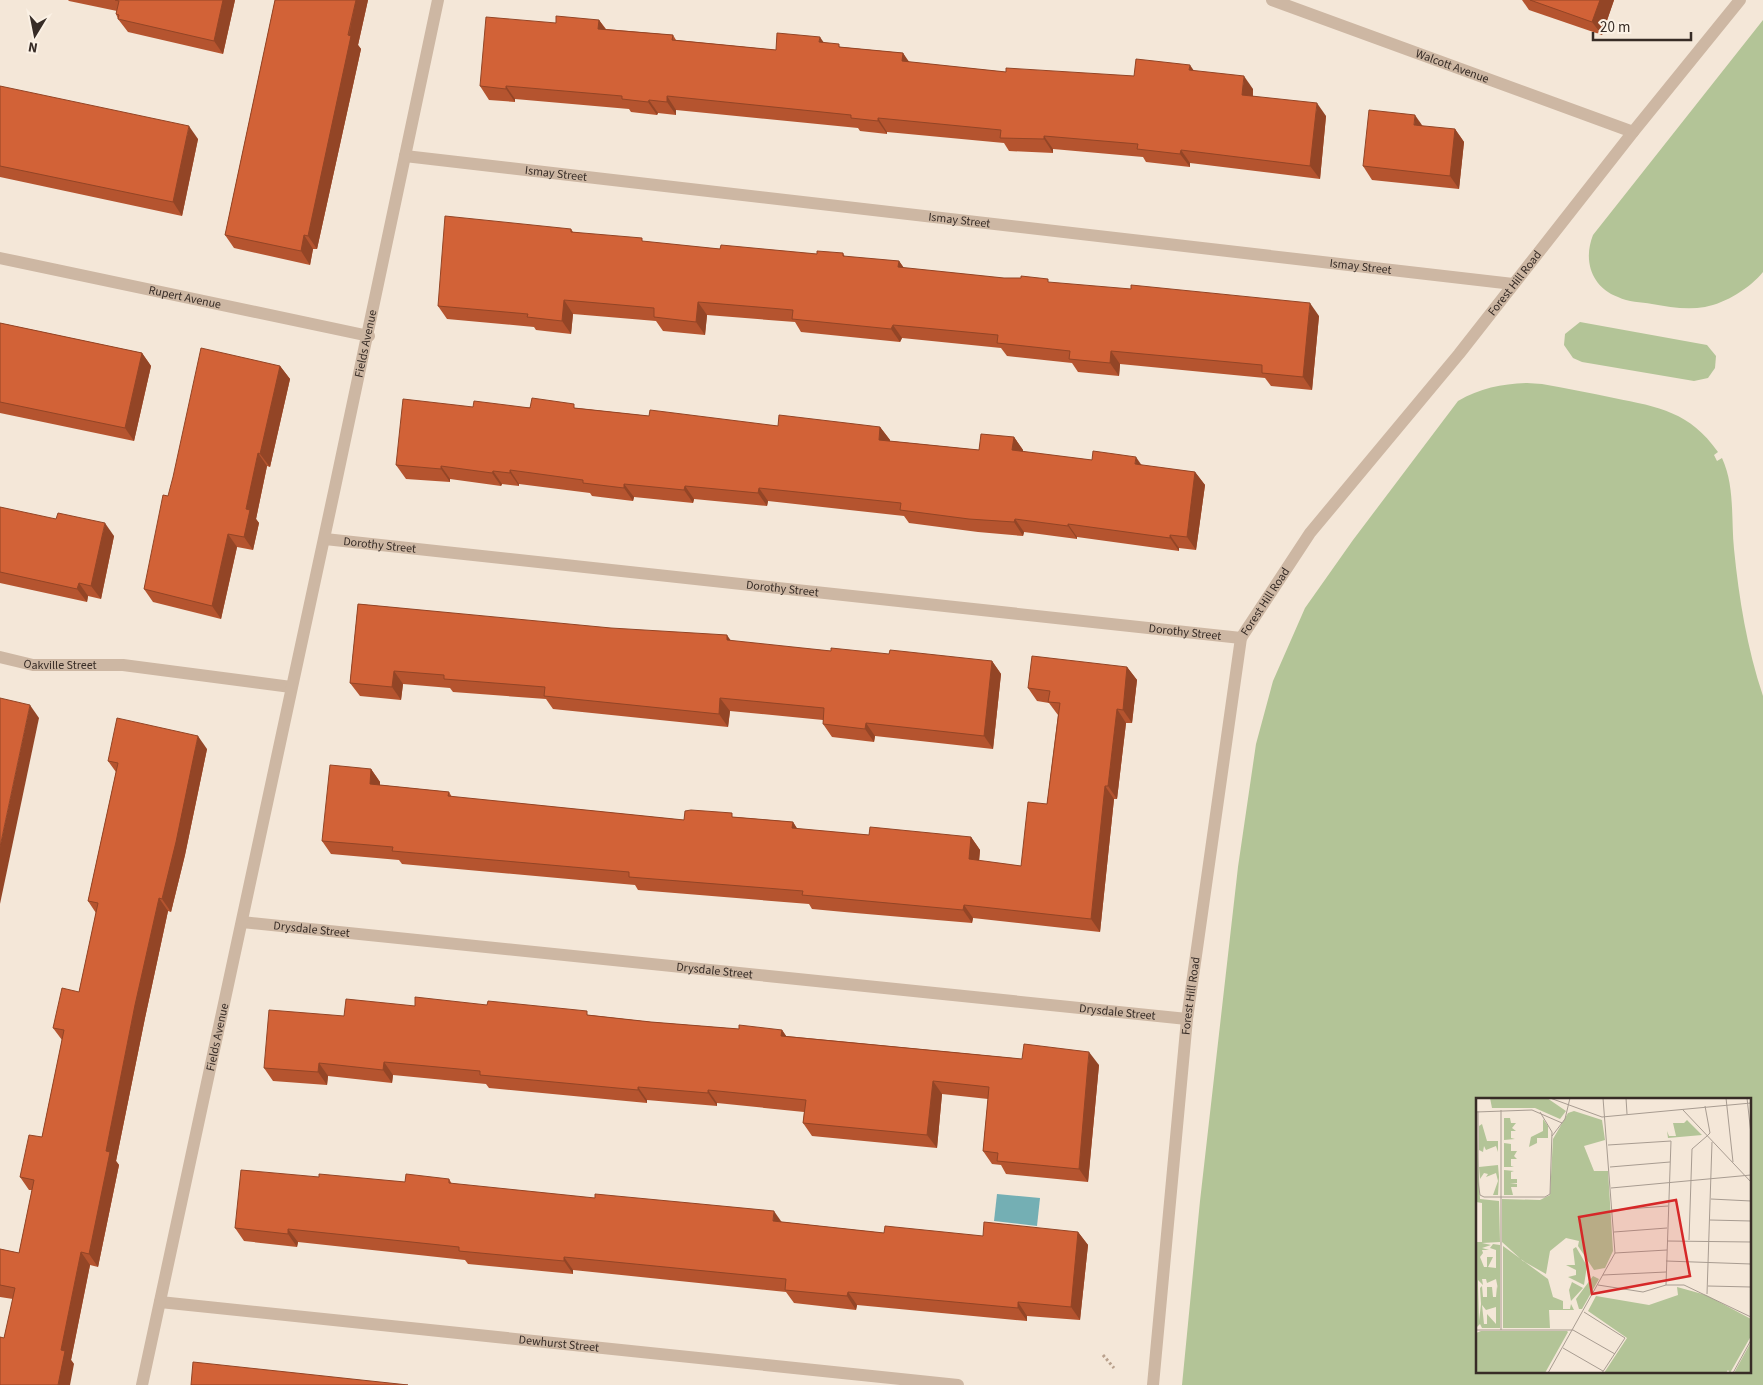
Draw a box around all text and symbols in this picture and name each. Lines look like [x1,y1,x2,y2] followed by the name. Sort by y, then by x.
[10,10,60,60] north arrow
[1593,10,1690,42] scale bar
[1600,17,1630,38] text: 20 m
[27,36,39,57] text: N
[1413,45,1491,88] street label: Walcott Avenue
[524,162,588,186] street label: Ismay Street
[927,209,991,233] street label: Ismay Street
[1484,247,1546,320] street label: Forest Hill Road
[1329,255,1393,279] street label: Ismay Street
[147,282,223,314] street label: Rupert Avenue
[350,308,381,379] street label: Fields Avenue
[342,533,417,558] street label: Dorothy Street
[1237,564,1294,639] street label: Forest Hill Road
[745,577,819,601] street label: Dorothy Street
[1148,620,1222,645] street label: Dorothy Street
[22,655,97,674] street label: Oakville Street
[273,917,351,942] street label: Drysdale Street
[1178,956,1205,1036] street label: Forest Hill Road
[675,959,754,983] street label: Drysdale Street
[1078,1000,1156,1025] street label: Drysdale Street
[202,1002,233,1073] street label: Fields Avenue
[1476,1098,1750,1372] inset map
[518,1331,600,1357] street label: Dewhurst Street

